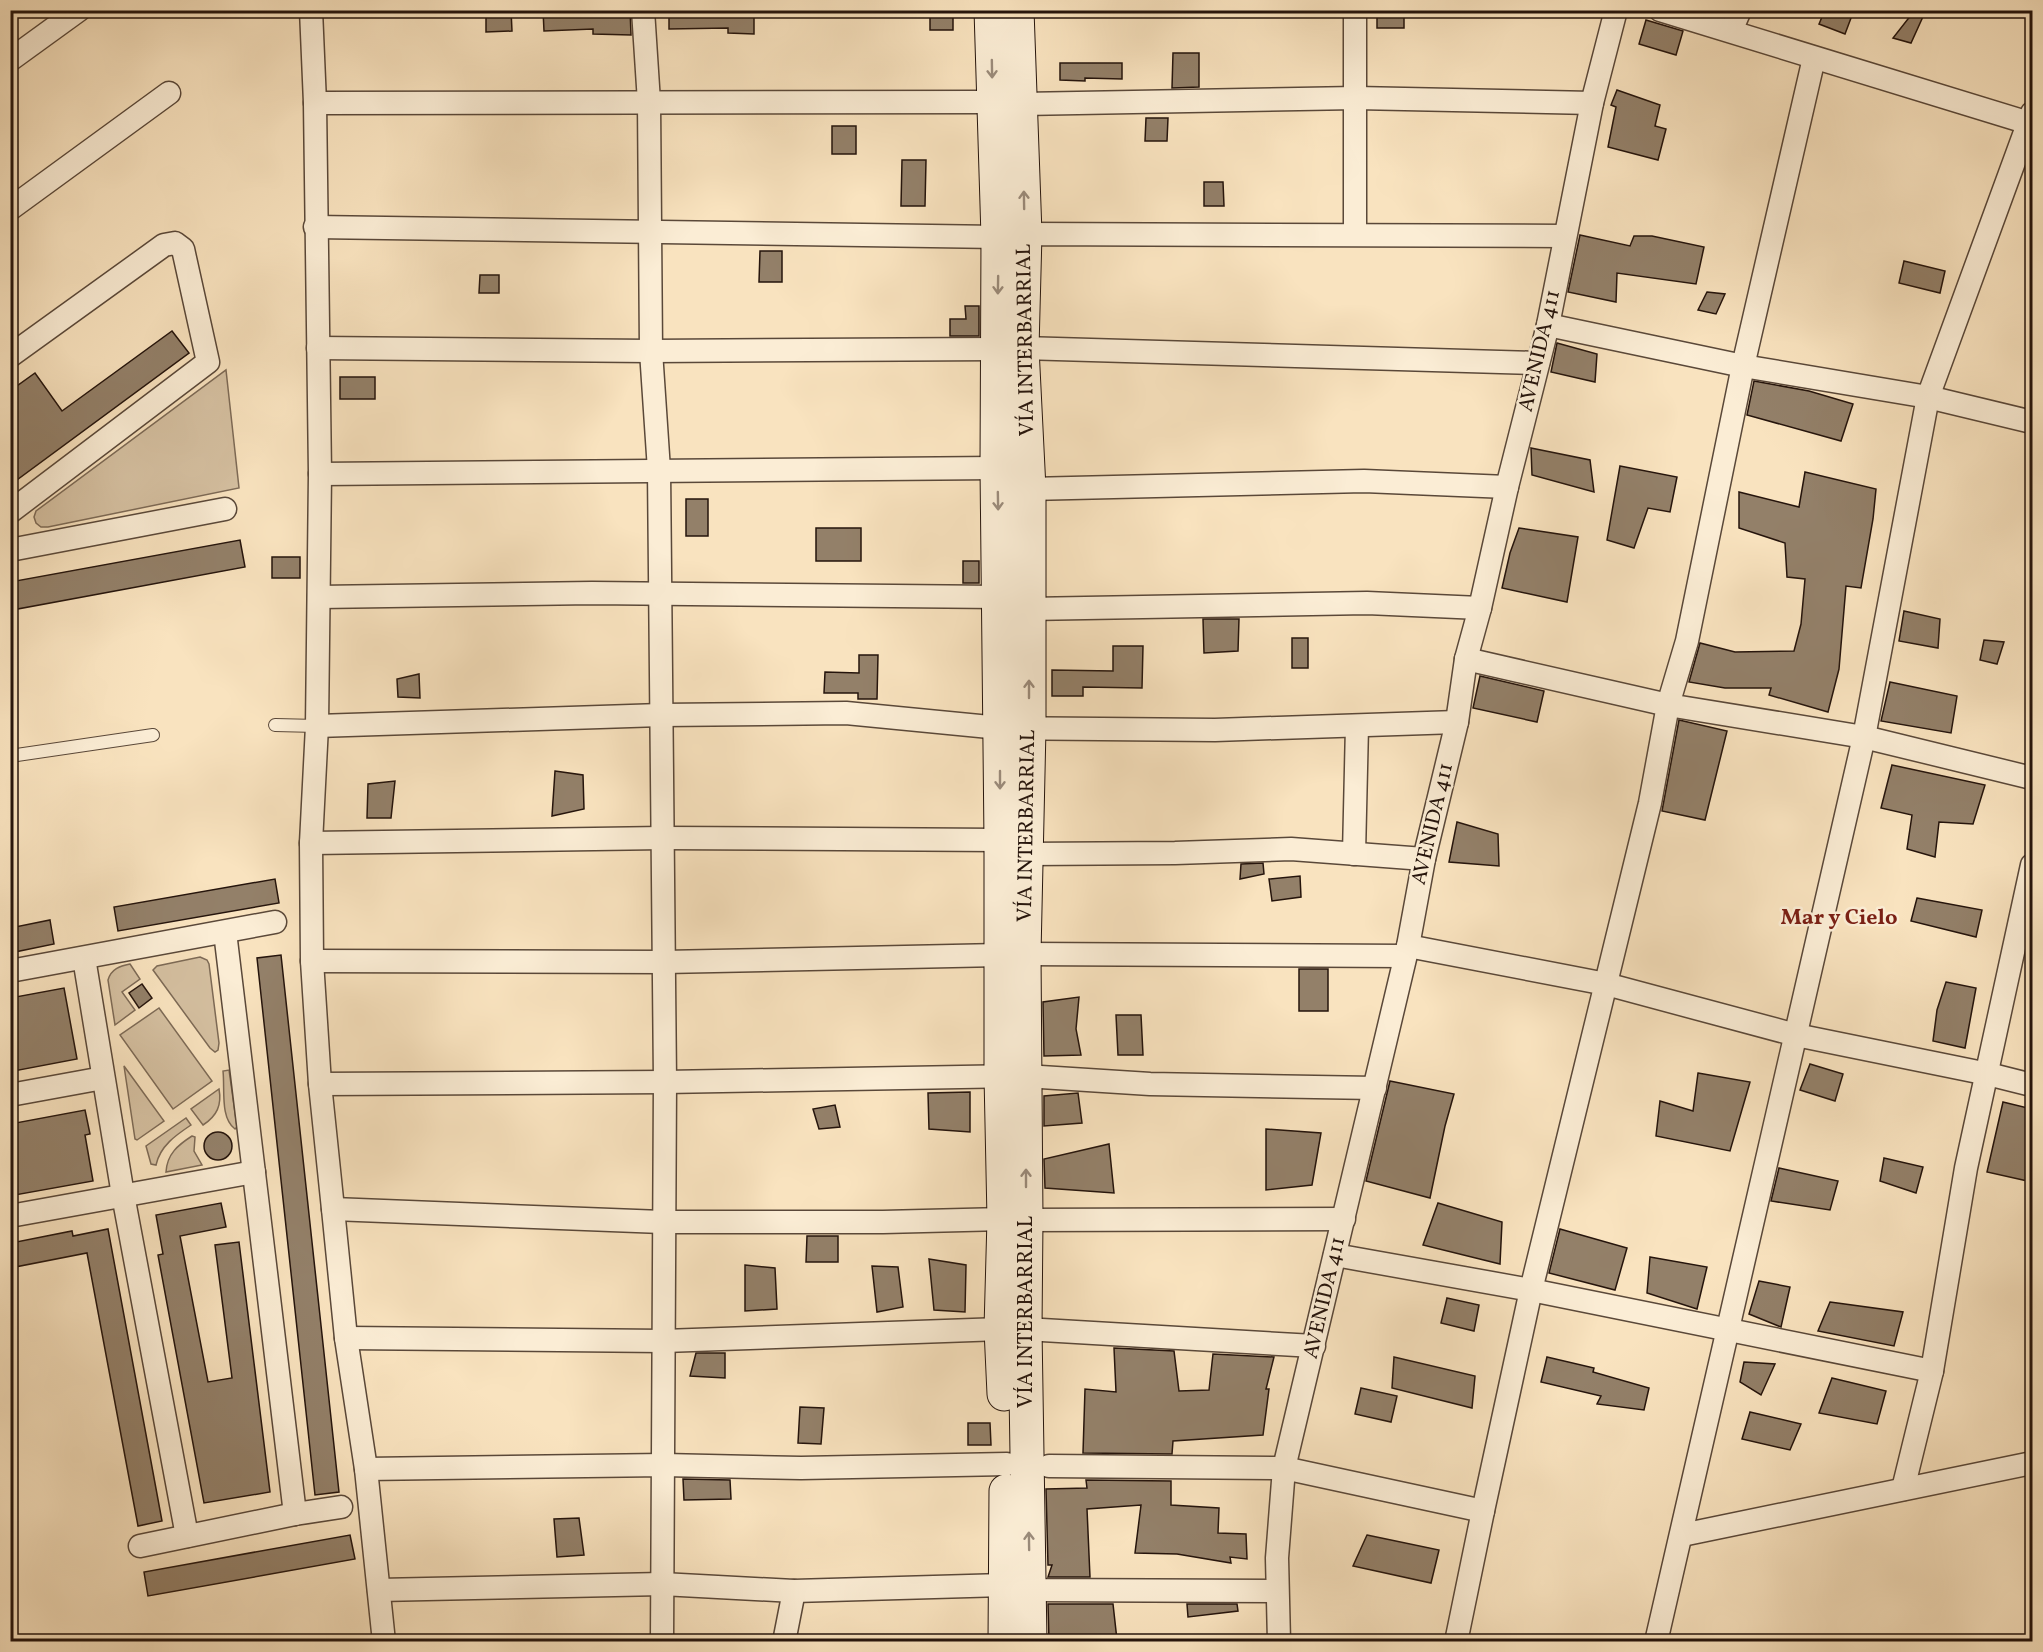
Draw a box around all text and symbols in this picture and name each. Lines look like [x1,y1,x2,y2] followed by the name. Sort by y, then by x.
[986,58,998,78] one-way arrow
[1018,191,1030,211] one-way arrow
[1010,243,1042,436] street label: VÍA INTERBARRIAL
[992,274,1004,294] one-way arrow
[1512,287,1568,415] street label: AVENIDA 411
[992,490,1003,510] one-way arrow
[1023,680,1035,700] one-way arrow
[1011,729,1043,922] street label: VÍA INTERBARRIAL
[1405,760,1461,888] street label: AVENIDA 411
[994,769,1006,789] one-way arrow
[1780,903,1898,934] district label: Mar y Cielo
[1020,1169,1032,1189] one-way arrow
[1012,1216,1041,1408] street label: VÍA INTERBARRIAL
[1297,1234,1353,1362] street label: AVENIDA 411
[1023,1532,1034,1552] one-way arrow

